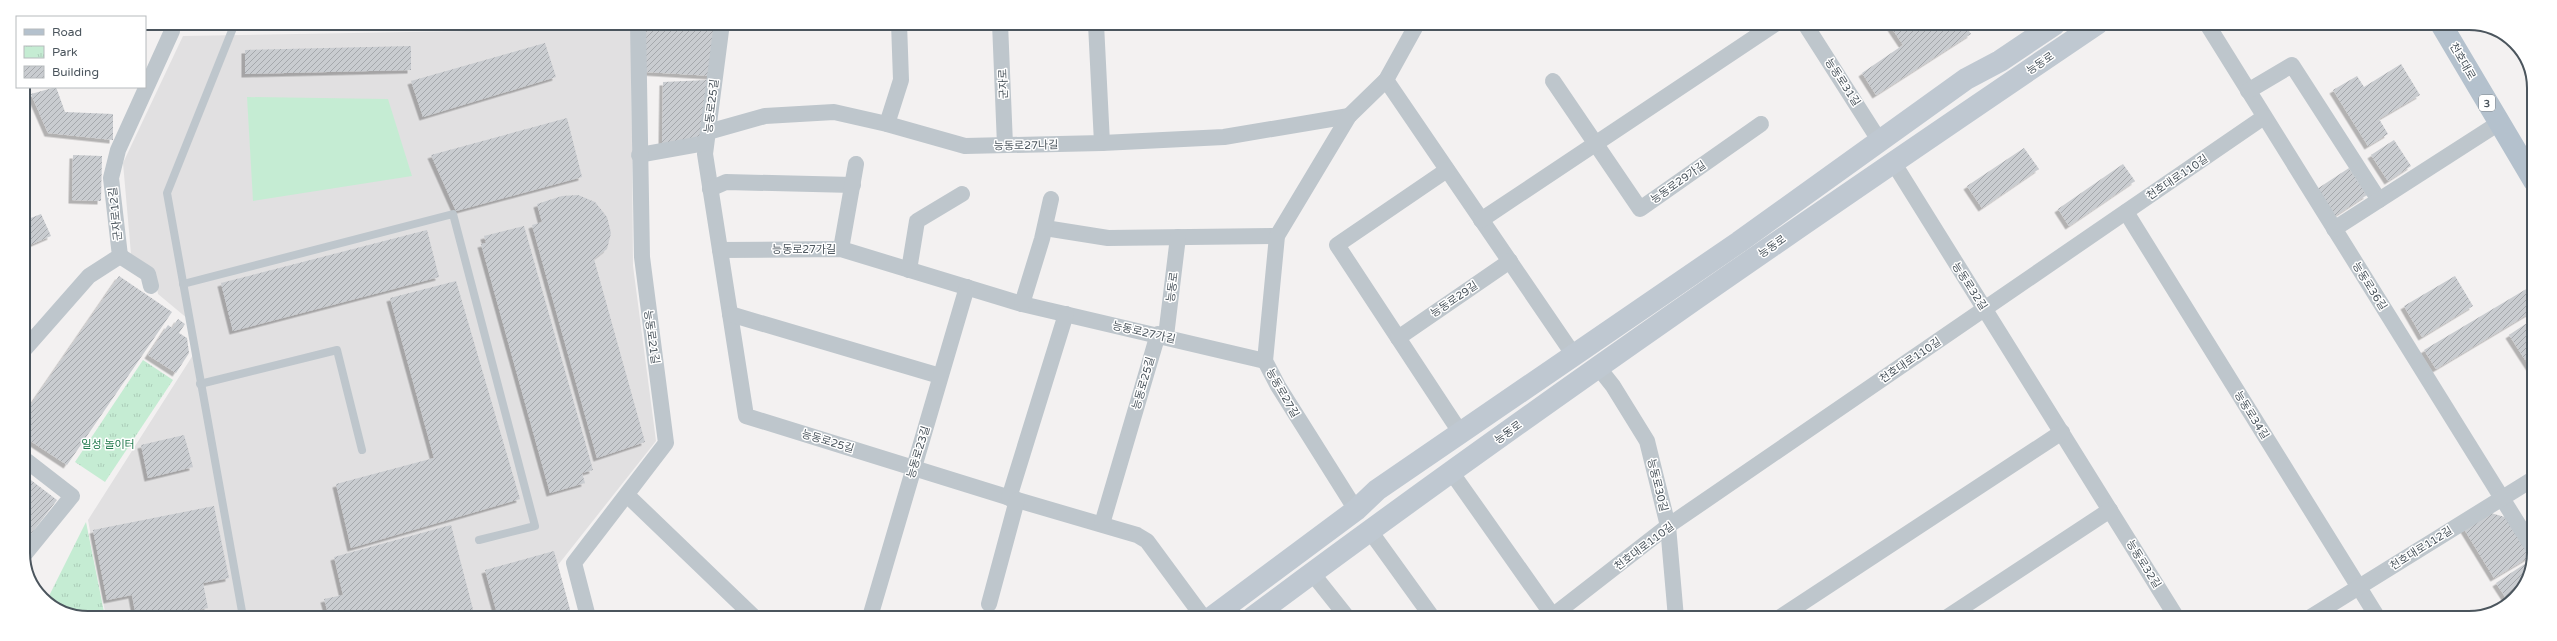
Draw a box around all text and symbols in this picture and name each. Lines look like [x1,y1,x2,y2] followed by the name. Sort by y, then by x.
[16,16,146,88] legend
[52,25,82,39] text: Road
[2447,40,2478,82] street label: 천호대로
[52,45,78,59] text: Park
[2024,50,2057,77] street label: 능동로
[1822,56,1863,109] street label: 능동로31길
[52,65,99,79] text: Building
[996,69,1011,99] street label: 군자로
[702,78,721,134] street label: 능동로25길
[2479,95,2495,111] road number: 3
[994,138,1058,153] street label: 능동로27나길
[2144,152,2210,203] street label: 천호대로110길
[1648,159,1708,206] street label: 능동로29가길
[106,186,125,242] street label: 군자로12길
[1756,232,1788,260] street label: 능동로
[772,243,836,256] street label: 능동로27가길
[1949,260,1990,313] street label: 능동로32길
[2350,260,2389,313] street label: 능동로36길
[1164,271,1181,303] street label: 능동로
[1428,279,1480,320] street label: 능동로29길
[641,309,662,365] street label: 능동로21길
[1111,319,1177,346] street label: 능동로27가길
[1877,335,1943,386] street label: 천호대로110길
[1130,355,1157,411] street label: 능동로25길
[1263,366,1302,420] street label: 능동로27길
[2232,389,2271,442] street label: 능동로34길
[1492,418,1524,447] street label: 능동로
[904,424,933,480] street label: 능동로23길
[800,427,856,456] street label: 능동로25길
[81,438,135,451] park label: 일성 놀이터
[1645,457,1670,513] street label: 능동로30길
[1612,520,1677,573] street label: 천호대로110길
[2388,524,2455,573] street label: 천호대로112길
[2124,538,2163,591] street label: 능동로32길

